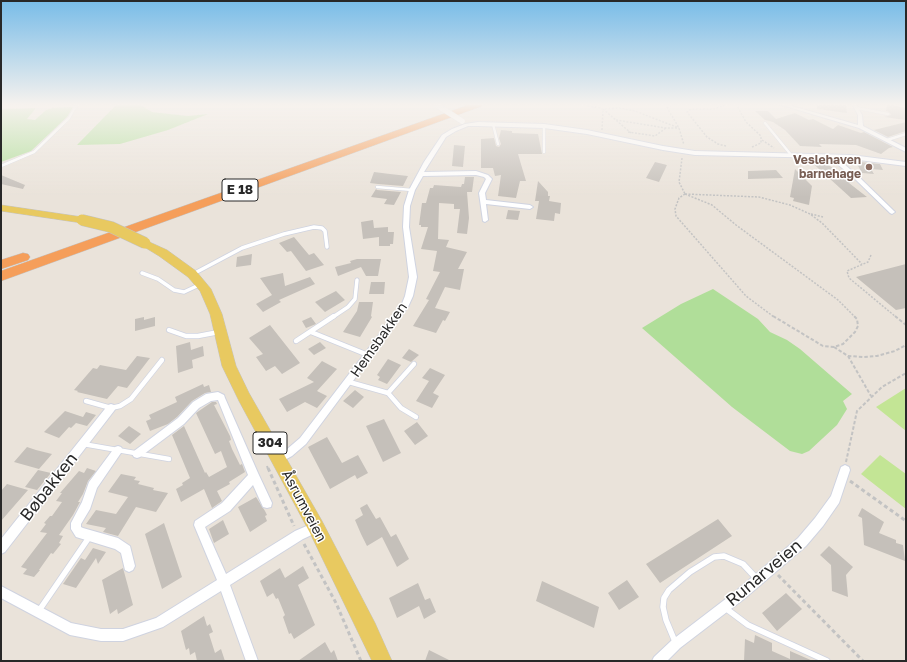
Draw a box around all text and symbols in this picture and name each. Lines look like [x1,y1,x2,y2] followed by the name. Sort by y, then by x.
[793,153,861,181] place label: Veslehaven barnehage
[864,162,874,172] marker: Veslehaven barnehage
[222,179,258,201] road number: E 18
[347,299,411,381] street label: Hemsbakken
[253,432,287,454] road number: 304
[16,449,82,525] street label: Bøbakken
[278,467,330,545] street label: Åsrumveien
[722,535,806,611] street label: Runarveien

